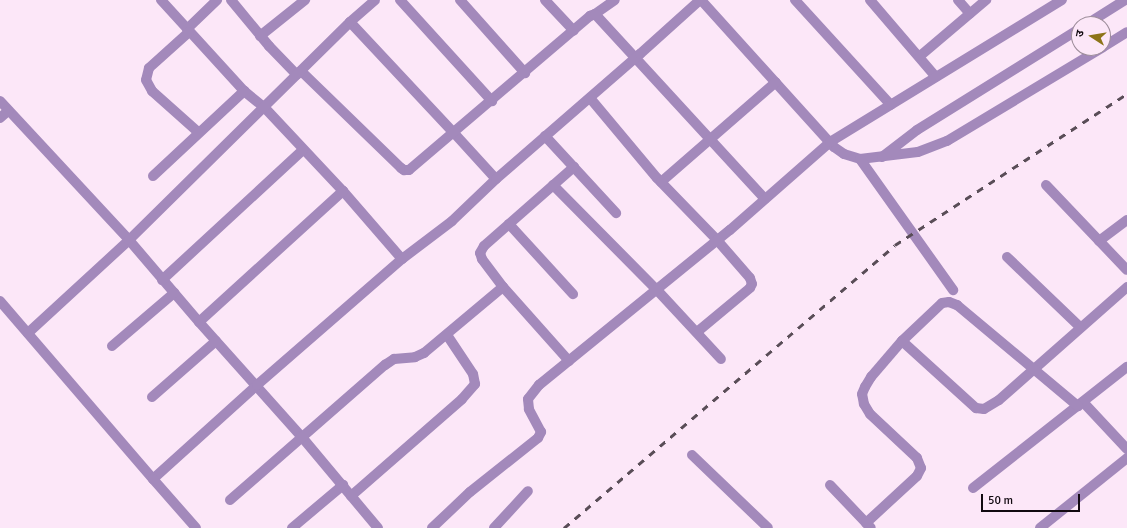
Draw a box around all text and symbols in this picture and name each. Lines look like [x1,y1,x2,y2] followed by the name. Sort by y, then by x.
[1071,16,1111,56] north arrow
[1073,29,1087,38] text: उ
[983,486,1082,512] scale bar
[988,493,1013,508] text: 50 m

